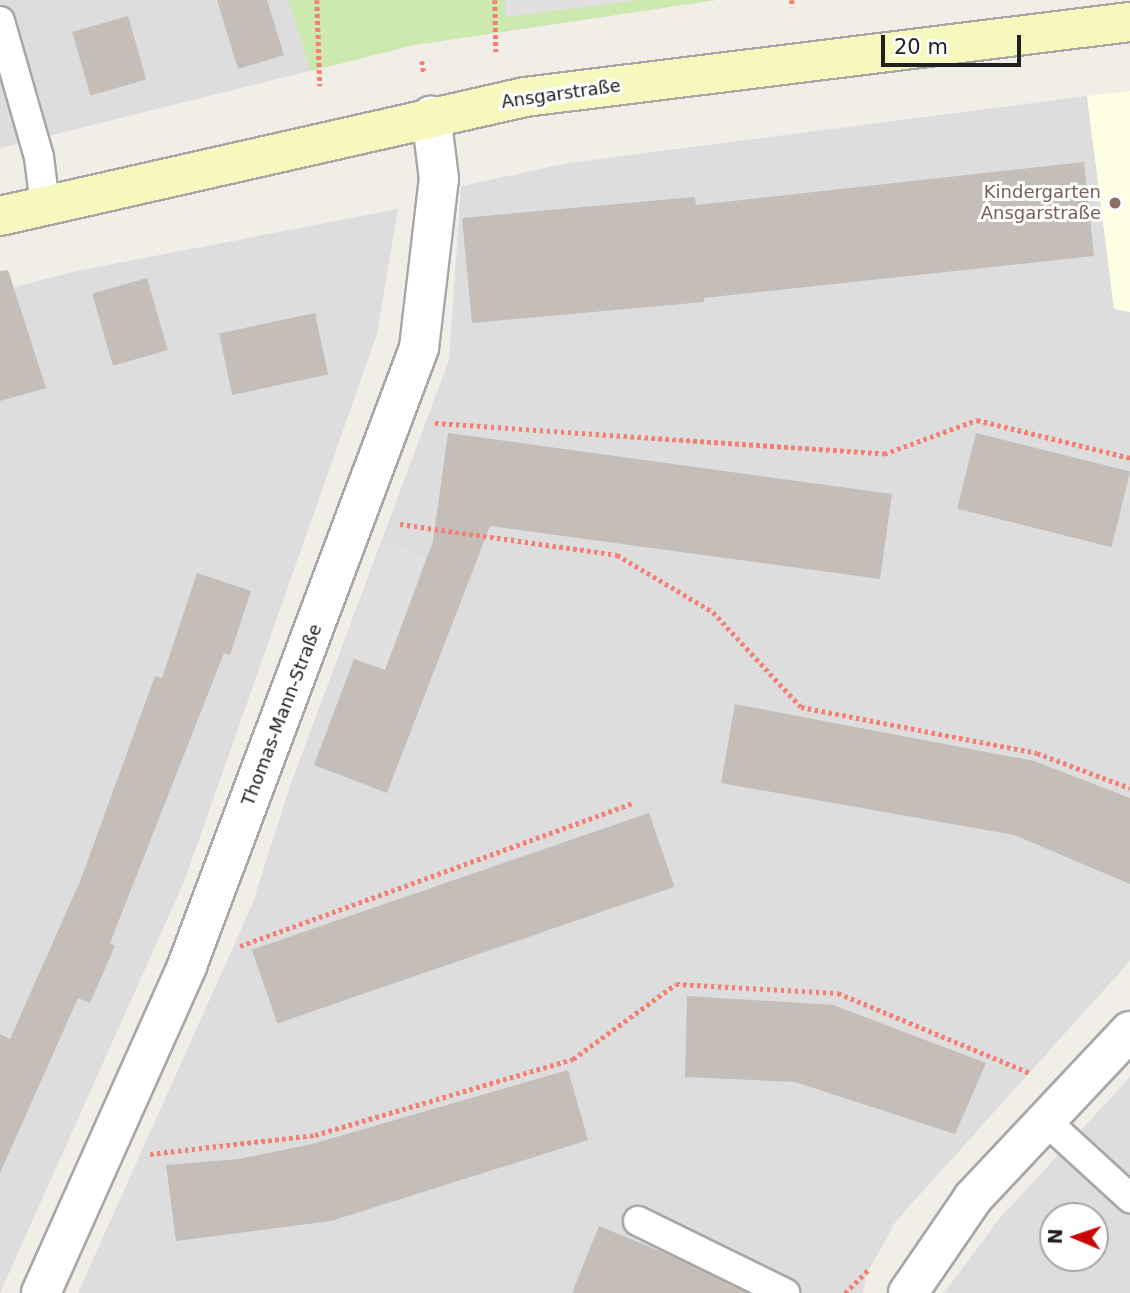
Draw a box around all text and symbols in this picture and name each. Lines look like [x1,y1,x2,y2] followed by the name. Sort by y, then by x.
[885,21,1025,65] scale bar
[894,35,948,59] text: 20 m
[500,75,622,113] street label: Ansgarstraße
[981,182,1101,224] place label: Kindergarten Ansgarstraße
[1107,195,1123,211] marker: Kindergarten Ansgarstraße
[237,621,327,809] street label: Thomas-Mann-Straße
[1039,1202,1109,1272] north arrow
[1044,1228,1066,1245] text: N

